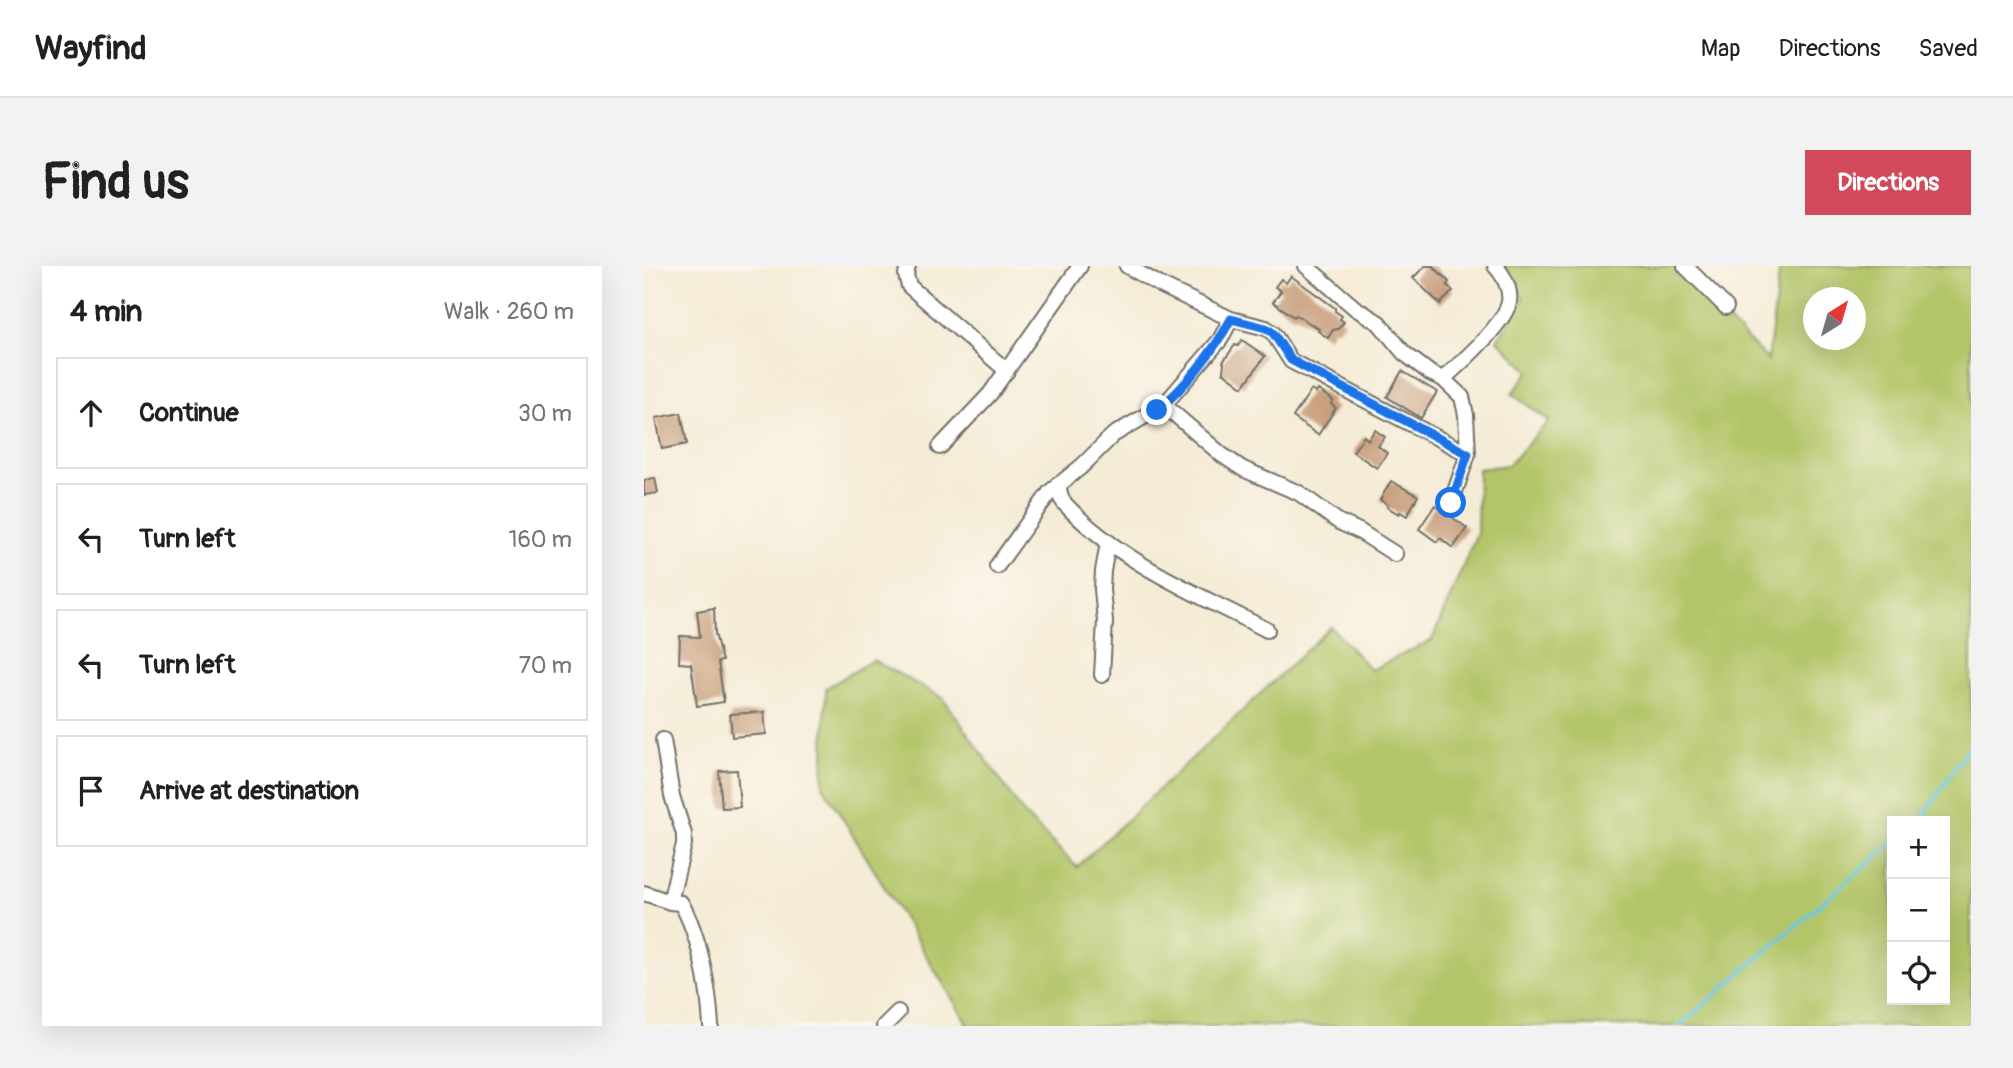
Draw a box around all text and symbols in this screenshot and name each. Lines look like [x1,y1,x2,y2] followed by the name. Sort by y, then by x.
[35,28,147,69] text: Wayfind
[1701,34,1741,63] text: Map
[1779,34,1880,63] text: Directions
[1918,34,1978,63] text: Saved
[1805,150,1971,215] button: Directions
[42,152,189,213] text: Find us
[1803,287,1866,350] north arrow
[70,293,143,330] text: 4 min
[444,297,574,326] text: Walk · 260 m
[72,394,110,432] icon: ahead
[1141,394,1172,425] route end
[139,397,239,429] text: Continue
[518,399,572,428] text: 30 m
[1435,487,1466,518] route start
[72,520,110,558] icon: left
[139,523,235,555] text: Turn left
[508,525,572,554] text: 160 m
[72,646,110,684] icon: left
[139,649,235,681] text: Turn left
[519,651,572,680] text: 70 m
[72,772,110,810] icon: arrive
[139,775,359,807] text: Arrive at destination
[1887,816,1950,1005] map controls
[1887,816,1950,879] button: +
[1887,879,1950,942] button: −
[1887,942,1950,1005] button: locate

